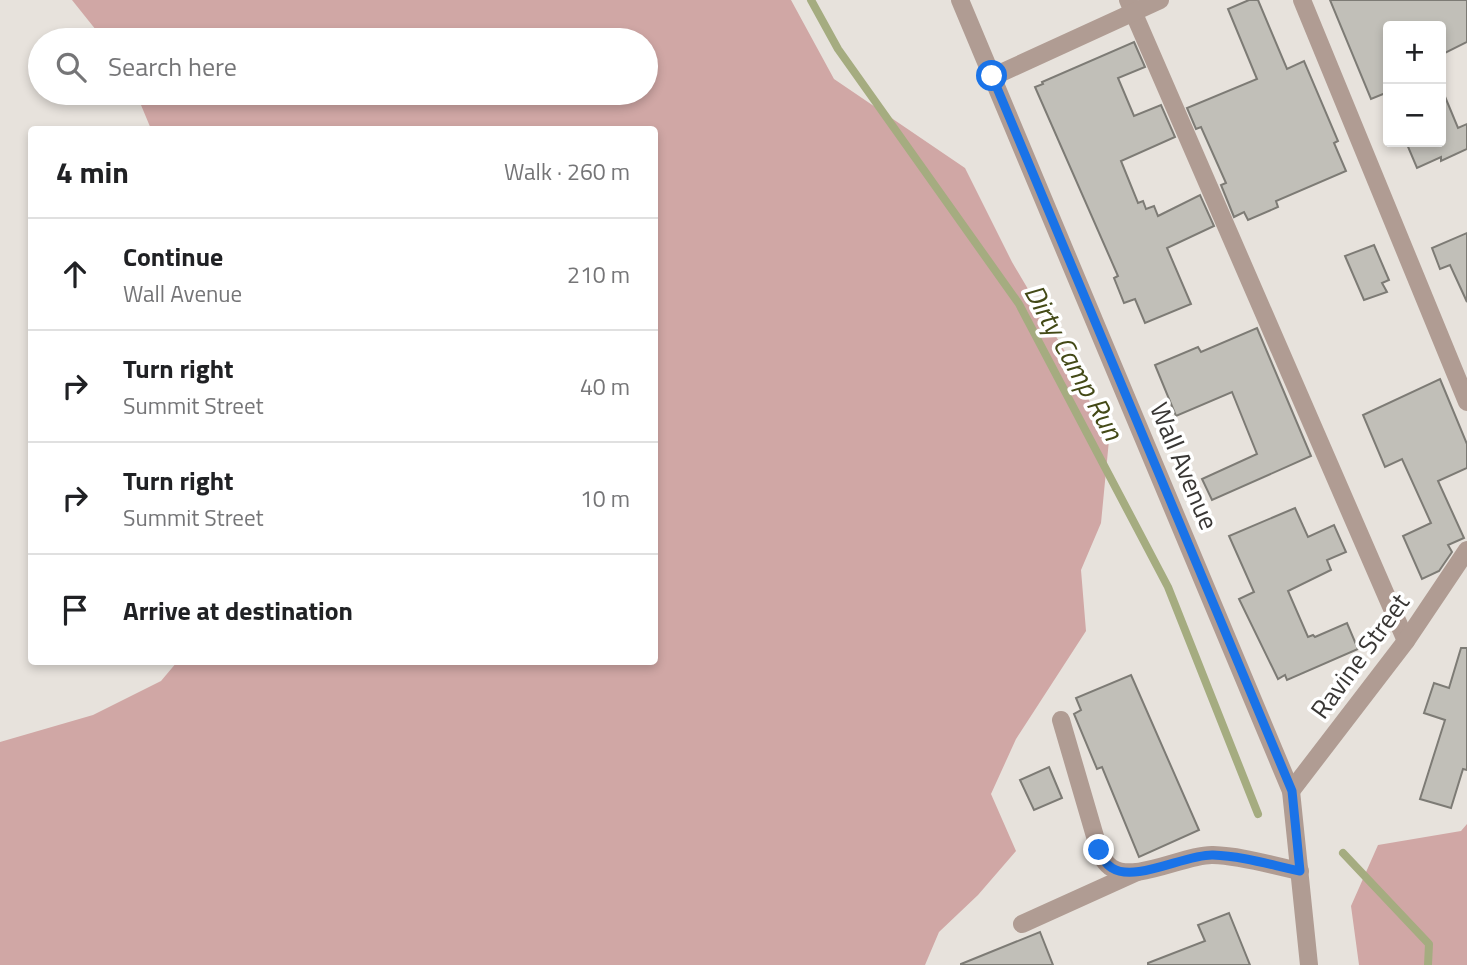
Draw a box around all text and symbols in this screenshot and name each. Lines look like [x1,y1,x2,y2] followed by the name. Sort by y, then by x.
[1383,21,1446,147] map controls
[1383,21,1446,84] button: +
[28,28,658,105] search box
[108,47,237,86] text: Search here
[52,48,90,86] icon: search
[976,60,1007,91] route start
[1383,84,1446,147] button: −
[56,149,129,195] text: 4 min
[504,154,630,189] text: Walk · 260 m
[123,237,223,276] text: Continue
[56,255,94,293] icon: ahead
[567,257,630,292] text: 210 m
[123,276,242,311] text: Wall Avenue
[1014,276,1136,449] water label: Dirty Camp Run
[123,349,234,388] text: Turn right
[56,367,94,405] icon: right
[580,369,630,404] text: 40 m
[123,388,264,423] text: Summit Street
[1140,396,1229,535] street label: Wall Avenue
[123,461,234,500] text: Turn right
[56,479,94,517] icon: right
[580,481,630,516] text: 10 m
[123,500,264,535] text: Summit Street
[1301,585,1419,727] street label: Ravine Street
[56,591,94,629] icon: arrive
[123,591,353,630] text: Arrive at destination
[1083,834,1114,865] route end

